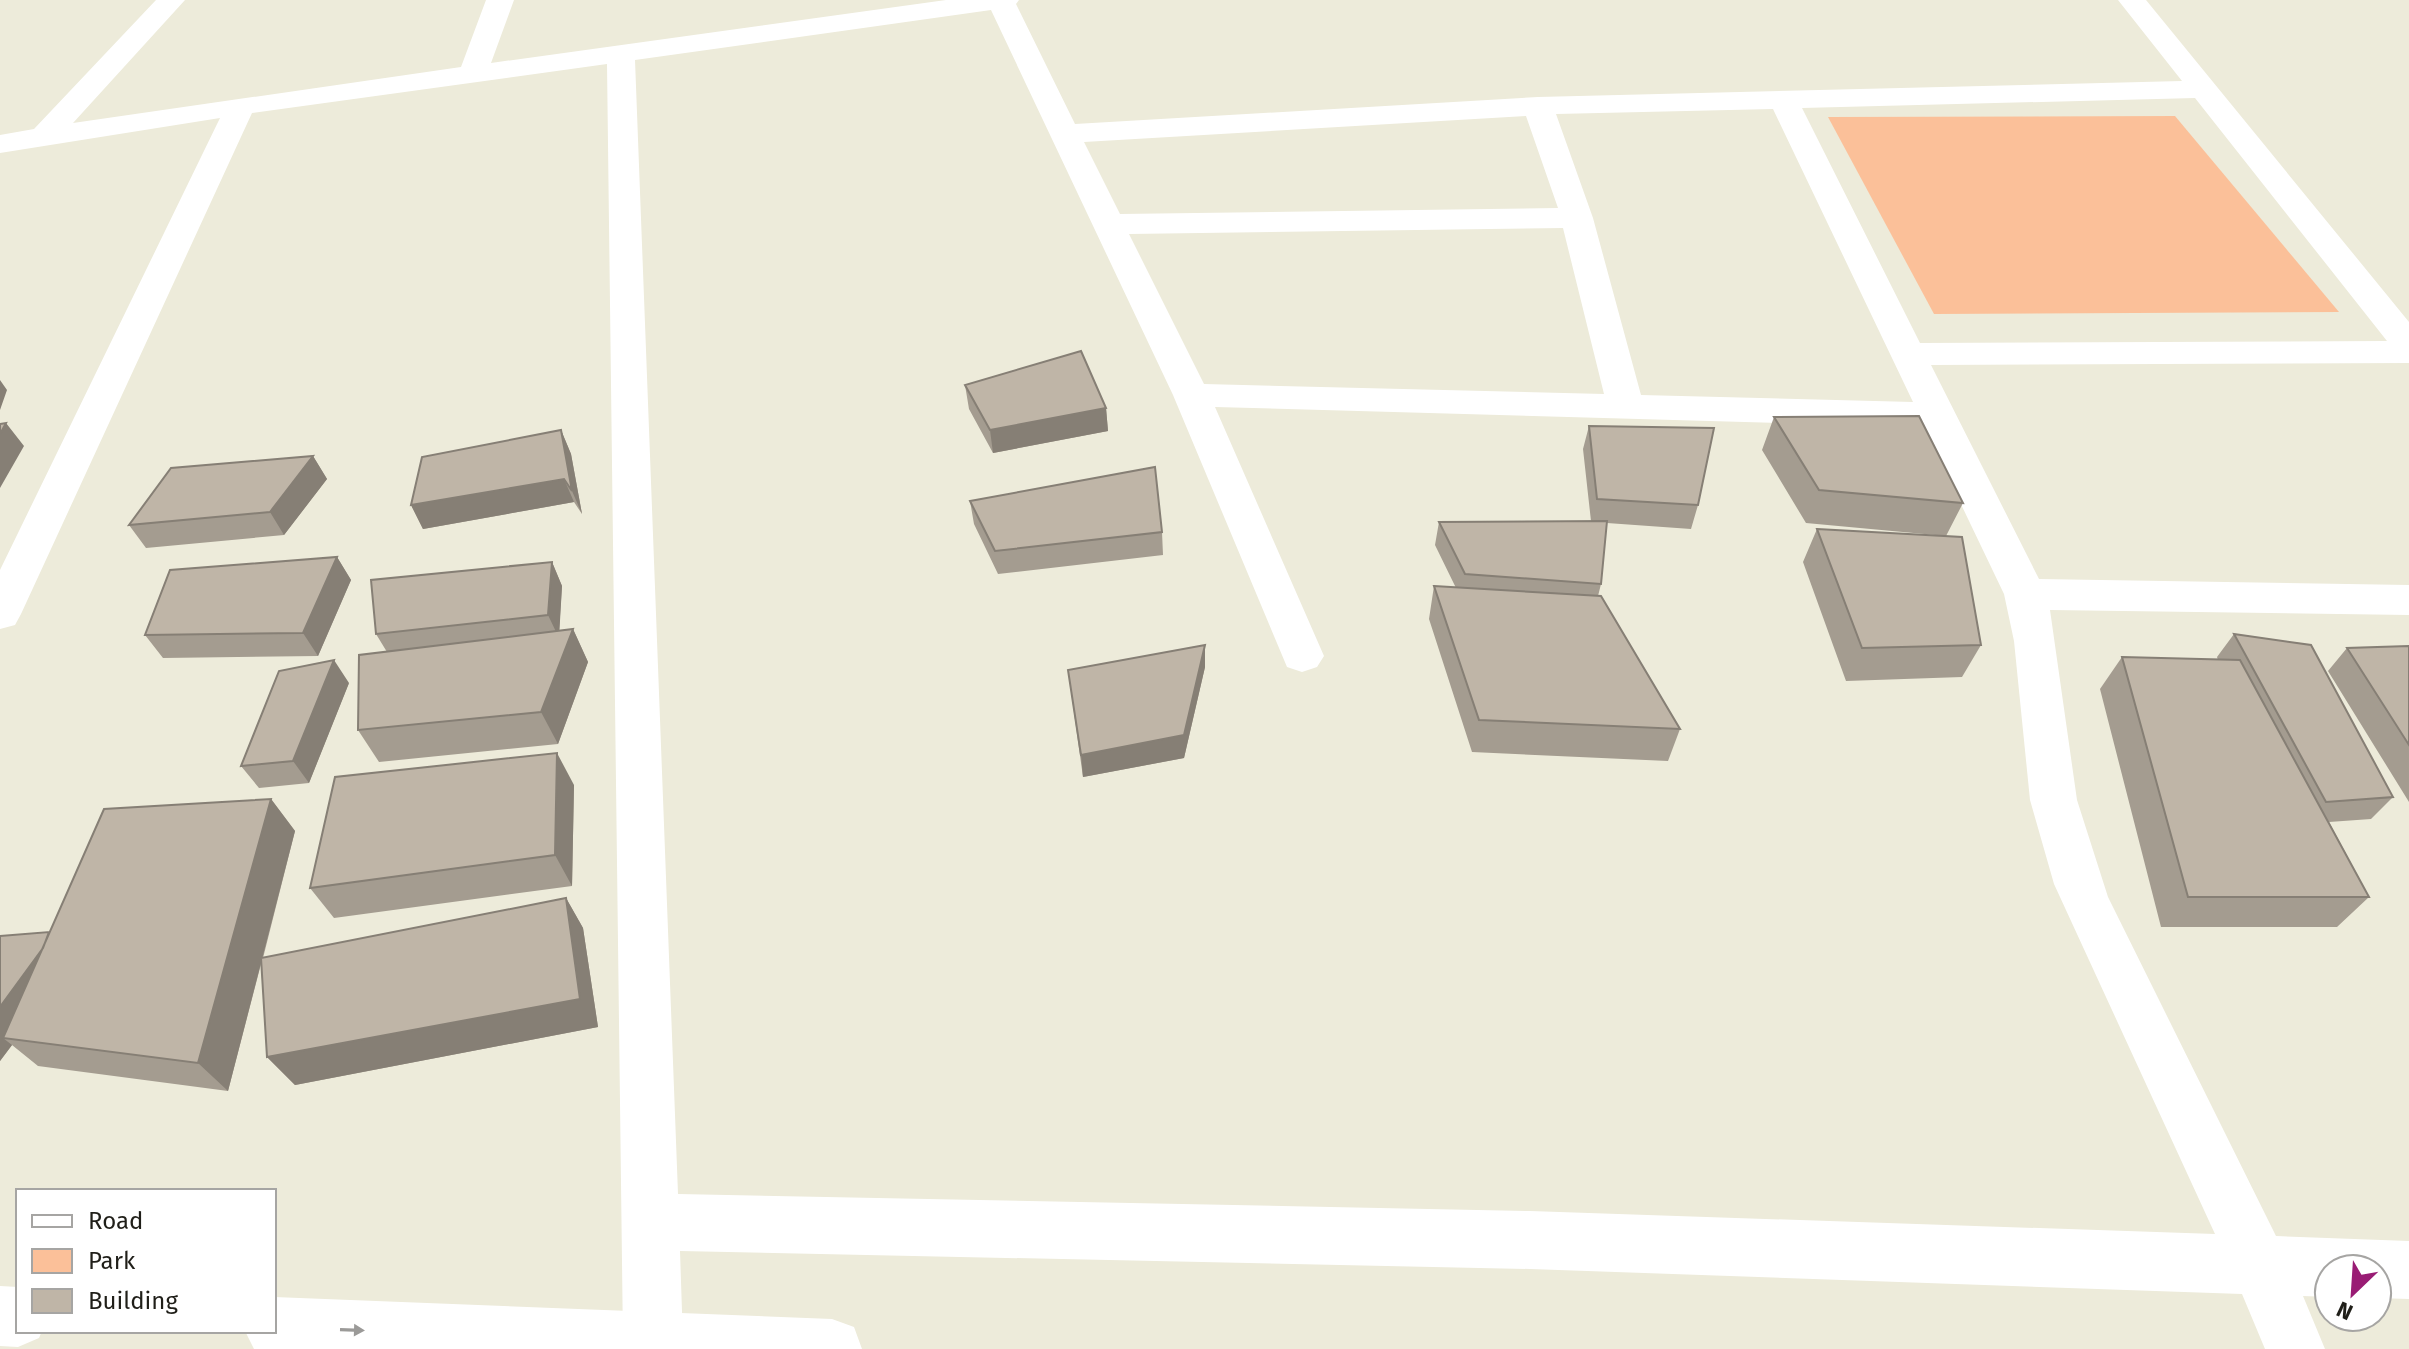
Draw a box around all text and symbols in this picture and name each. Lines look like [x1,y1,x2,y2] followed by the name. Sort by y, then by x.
[16,1189,276,1333] legend
[88,1207,143,1235] text: Road
[88,1247,136,1275] text: Park
[2313,1253,2393,1333] north arrow
[88,1287,178,1315] text: Building
[2332,1295,2357,1326] text: N
[340,1323,365,1336] one-way arrow

